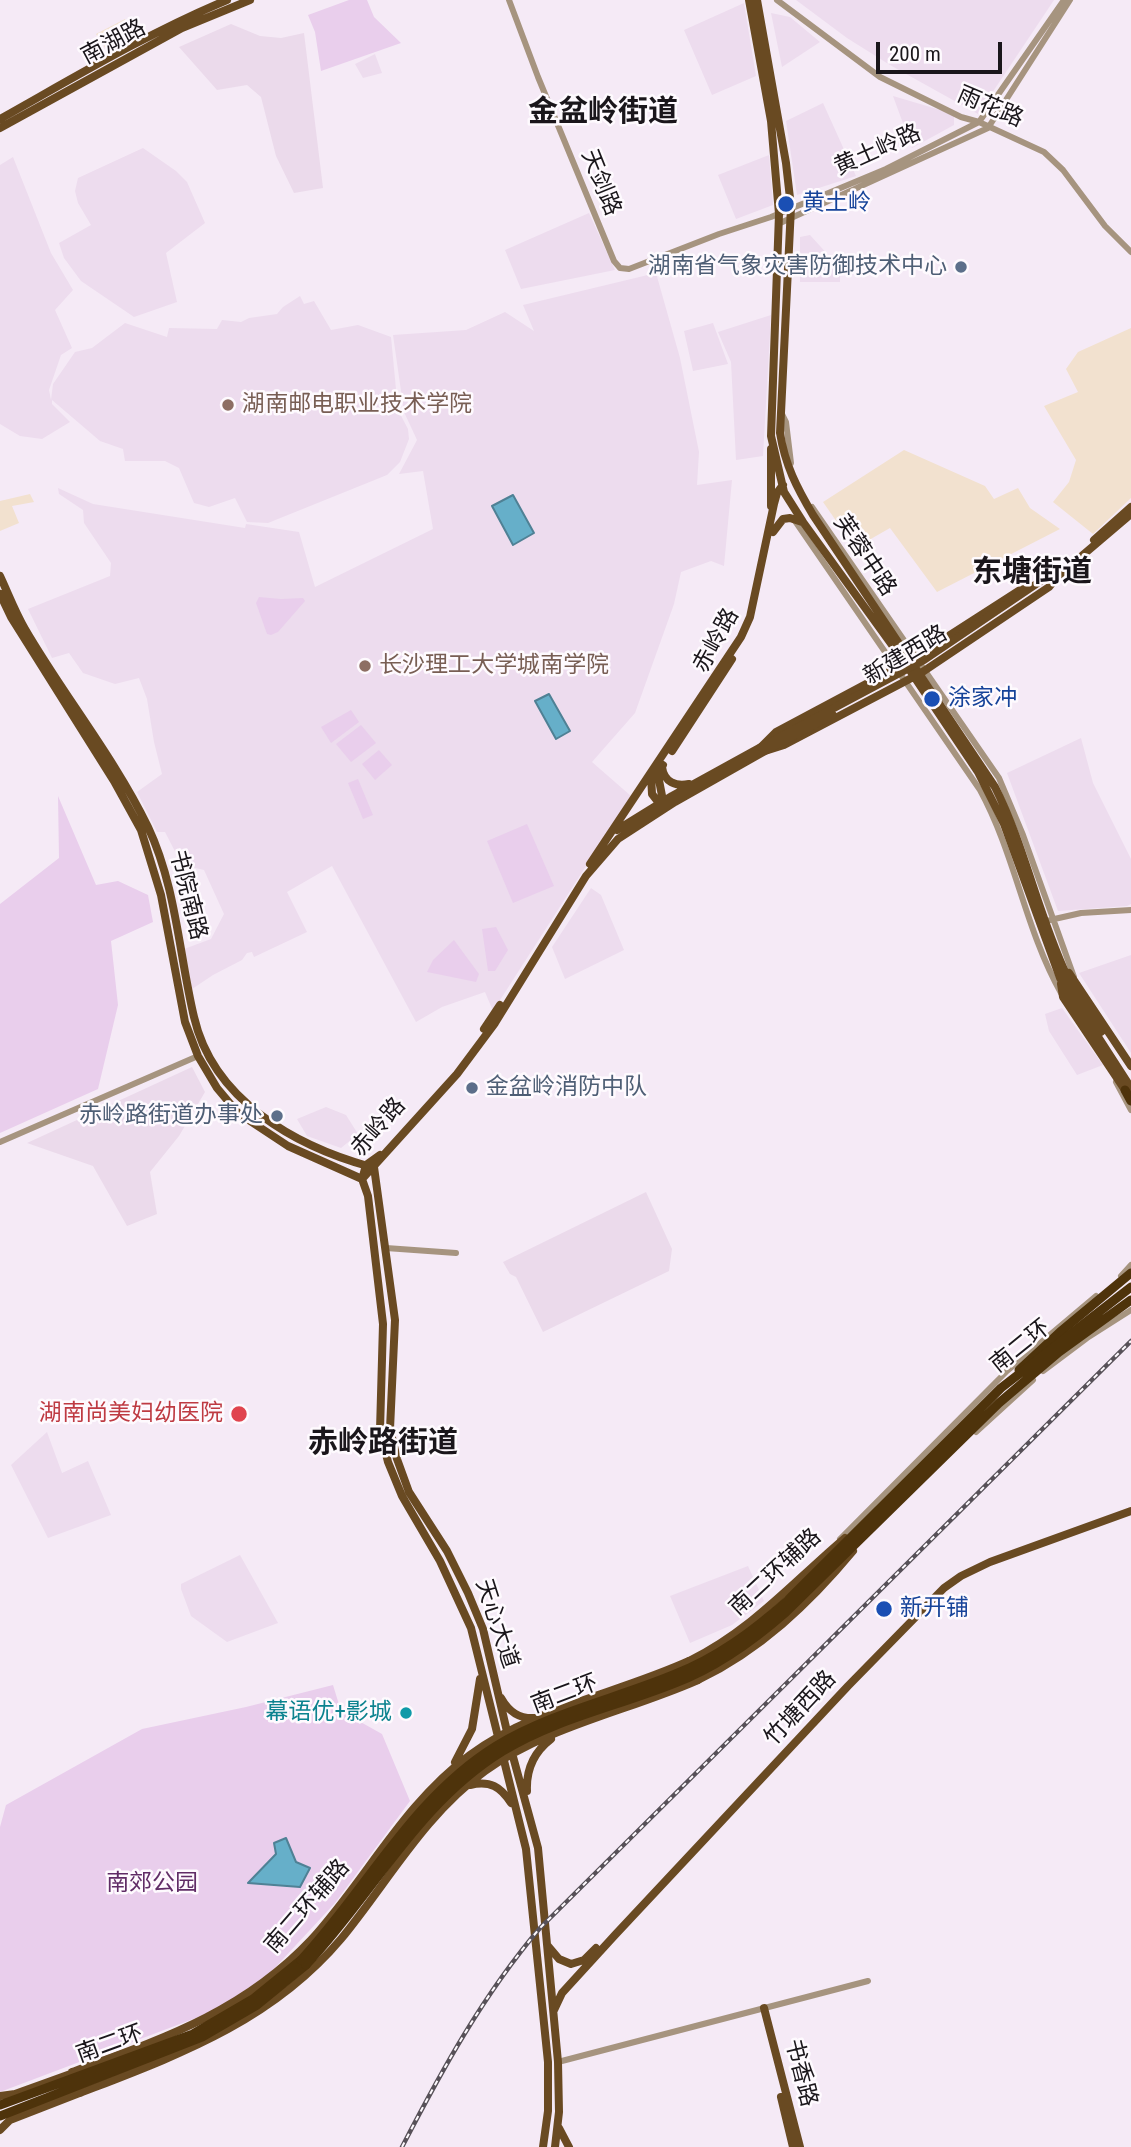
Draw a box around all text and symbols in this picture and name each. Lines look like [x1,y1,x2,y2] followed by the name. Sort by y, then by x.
[77,15,151,71] street label: 南湖路
[879,28,1005,72] scale bar
[889,42,941,66] text: 200 m
[953,82,1027,134] street label: 雨花路
[528,95,678,131] district label: 金盆岭街道
[830,120,926,182] street label: 黄土岭路
[574,146,626,220] street label: 天剑路
[802,190,871,218] place label: 黄土岭
[776,194,796,214] marker: 黄土岭
[648,253,947,281] place label: 湖南省气象灾害防御技术中心
[953,259,969,275] marker: 湖南省气象灾害防御技术中心
[242,391,472,419] place label: 湖南邮电职业技术学院
[220,397,236,413] marker: 湖南邮电职业技术学院
[827,510,901,602] street label: 芙蓉中路
[972,555,1092,591] district label: 东塘街道
[688,604,746,678] street label: 赤岭路
[859,620,953,692] street label: 新建西路
[379,652,609,680] place label: 长沙理工大学城南学院
[357,658,373,674] marker: 长沙理工大学城南学院
[948,685,1017,713] place label: 涂家冲
[922,689,942,709] marker: 涂家冲
[162,847,212,943] street label: 书院南路
[486,1074,647,1102] place label: 金盆岭消防中队
[464,1080,480,1096] marker: 金盆岭消防中队
[346,1093,412,1163] street label: 赤岭路
[79,1102,263,1130] place label: 赤岭路街道办事处
[269,1108,285,1124] marker: 赤岭路街道办事处
[986,1315,1056,1379] street label: 南二环
[39,1400,223,1428] place label: 湖南尚美妇幼医院
[229,1404,249,1424] marker: 湖南尚美妇幼医院
[308,1426,458,1462] district label: 赤岭路街道
[725,1524,827,1622] street label: 南二环辅路
[469,1576,523,1672] street label: 天心大道
[900,1595,969,1623] place label: 新开铺
[874,1599,894,1619] marker: 新开铺
[760,1666,842,1752] street label: 竹塘西路
[528,1670,602,1720] street label: 南二环
[266,1699,392,1727] place label: 幕语优+影城
[398,1705,414,1721] marker: 幕语优+影城
[260,1855,356,1959] street label: 南二环辅路
[106,1870,198,1898] park label: 南郊公园
[73,2020,147,2070] street label: 南二环
[778,2036,822,2110] street label: 书香路

